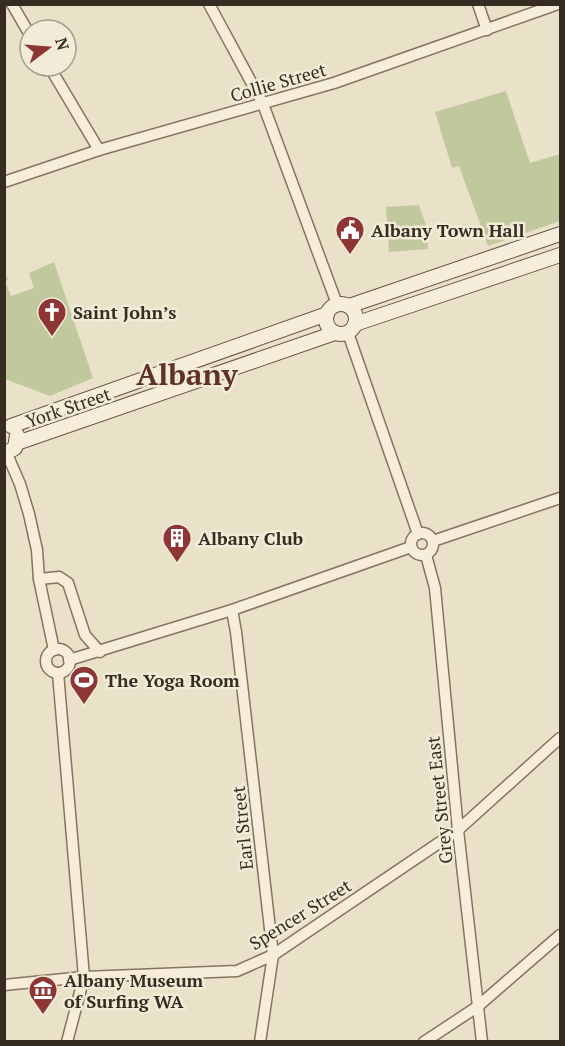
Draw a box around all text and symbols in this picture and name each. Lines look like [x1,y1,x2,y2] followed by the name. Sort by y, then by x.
[18,18,78,78] north arrow
[50,35,75,53] text: N
[227,57,329,107] street label: Collie Street
[334,214,366,256] public building icon: Albany Town Hall
[371,218,525,242] place label: Albany Town Hall
[36,296,68,338] church icon: Saint John’s
[73,300,176,324] place label: Saint John’s
[136,354,239,394] district label: Albany
[22,381,114,433] street label: York Street
[161,522,193,564] building icon: Albany Club
[198,526,304,550] place label: Albany Club
[68,664,100,706] sports icon: The Yoga Room
[105,668,240,692] place label: The Yoga Room
[420,735,458,865] street label: Grey Street East
[226,785,258,871] street label: Earl Street
[244,873,356,955] street label: Spencer Street
[64,968,204,1013] place label: Albany Museum of Surfing WA
[27,974,59,1016] museum icon: Albany Museum of Surfing WA

